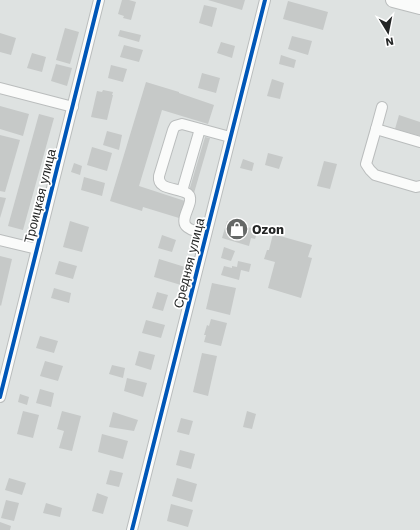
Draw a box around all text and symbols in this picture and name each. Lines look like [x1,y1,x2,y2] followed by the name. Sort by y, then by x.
[368,12,408,52] north arrow
[385,34,395,48] text: N
[21,146,59,245] street label: Троицкая улица
[171,216,208,310] street label: Средняя улица
[224,216,250,242] shop icon: Ozon
[252,222,284,237] place label: Ozon

